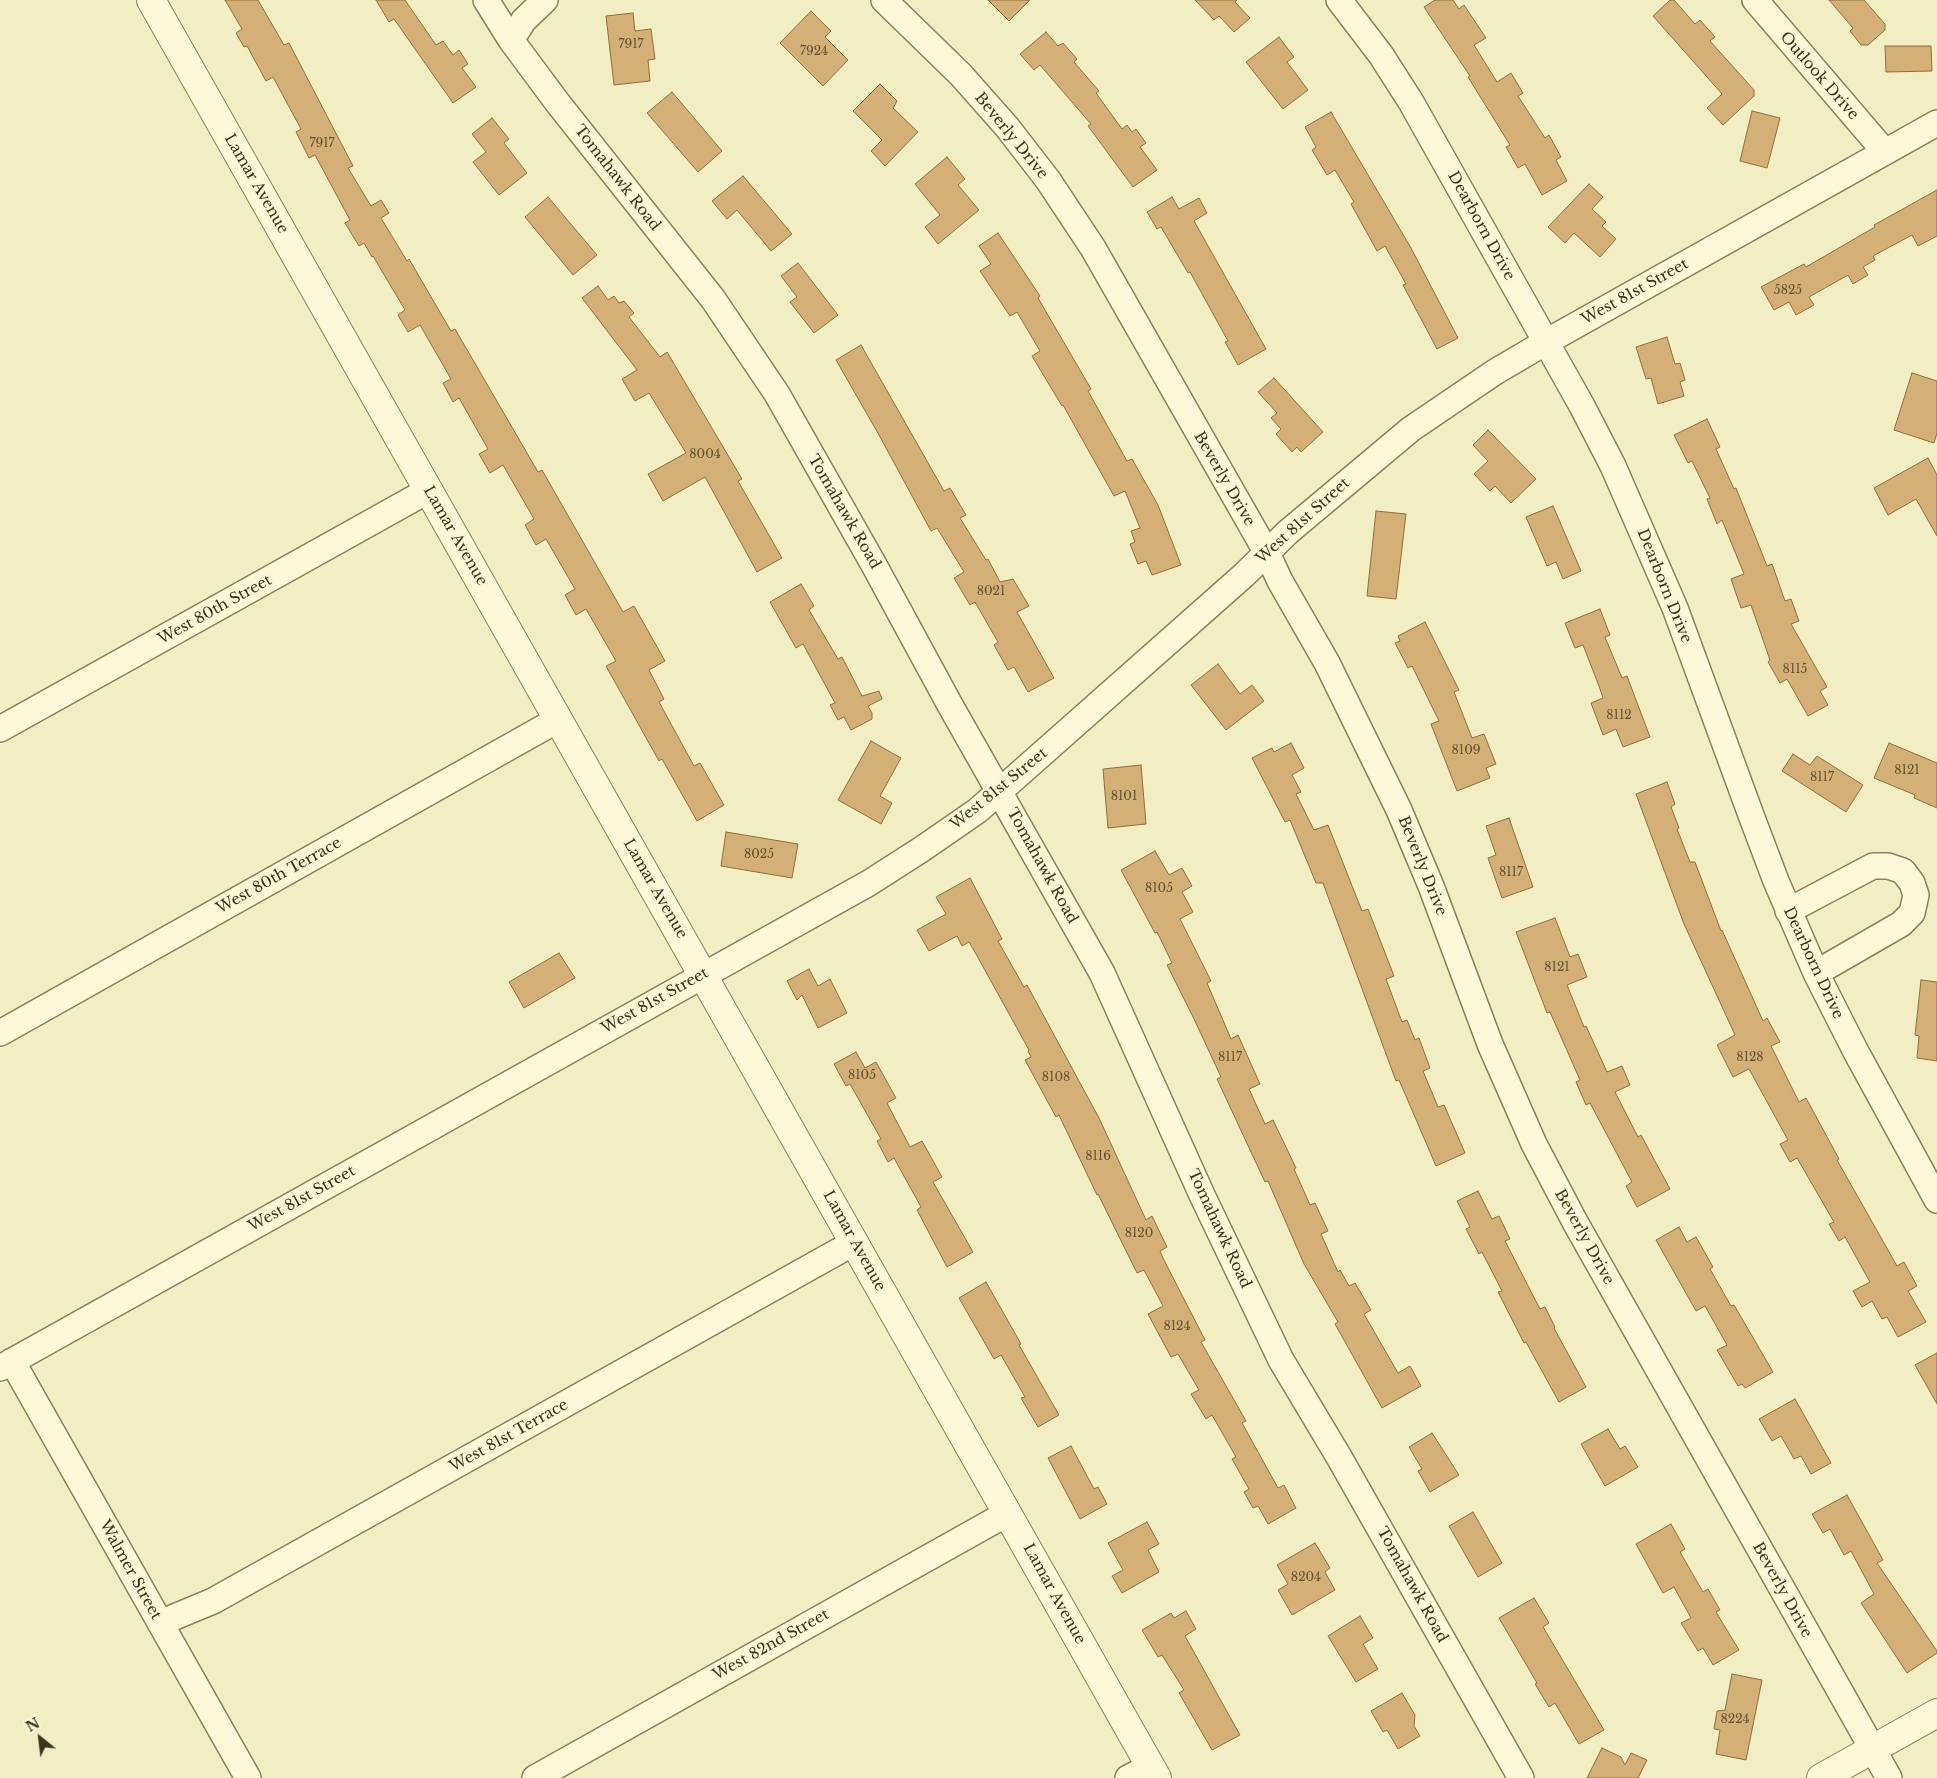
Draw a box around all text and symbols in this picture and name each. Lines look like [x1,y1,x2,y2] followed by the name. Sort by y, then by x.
[1776,28,1862,124] street label: Outlook Drive
[618,38,644,52] house number: 7917
[800,45,828,59] house number: 7924
[971,89,1051,183] street label: Beverly Drive
[570,122,664,234] street label: Tomahawk Road
[220,131,292,237] street label: Lamar Avenue
[309,137,335,151] house number: 7917
[1444,168,1518,284] street label: Dearborn Drive
[1578,255,1692,329] street label: West 81st Street
[1774,284,1802,298] house number: 5825
[1190,429,1258,529] street label: Beverly Drive
[689,448,721,462] house number: 8004
[804,452,884,572] street label: Tomahawk Road
[1253,474,1353,568] street label: West 81st Street
[419,483,491,589] street label: Lamar Avenue
[1633,526,1695,646] street label: Dearborn Drive
[155,571,275,649] street label: West 80th Street
[977,585,1005,599] house number: 8021
[1783,663,1807,677] house number: 8115
[1606,709,1632,723] house number: 8112
[947,744,1051,834] street label: West 81st Street
[1452,744,1480,758] house number: 8109
[1894,764,1920,778] house number: 8121
[1810,771,1834,785] house number: 8117
[1111,790,1137,804] house number: 8101
[1003,805,1081,927] street label: Tomahawk Road
[1394,813,1450,919] street label: Beverly Drive
[213,834,345,918] street label: West 80th Terrace
[619,836,691,942] street label: Lamar Avenue
[744,848,774,862] house number: 8025
[1499,866,1523,880] house number: 8117
[1145,882,1173,896] house number: 8105
[1779,904,1847,1022] street label: Dearborn Drive
[1544,961,1570,975] house number: 8121
[598,964,712,1038] street label: West 81st Street
[1218,1051,1242,1065] house number: 8117
[1736,1051,1764,1065] house number: 8128
[848,1069,876,1083] house number: 8105
[1042,1071,1070,1085] house number: 8108
[1085,1150,1111,1164] house number: 8116
[245,1162,359,1236] street label: West 81st Street
[1184,1167,1254,1291] street label: Tomahawk Road
[1550,1186,1618,1288] street label: Beverly Drive
[819,1188,889,1294] street label: Lamar Avenue
[1125,1227,1153,1241] house number: 8120
[1163,1320,1191,1334] house number: 8124
[447,1396,571,1476] street label: West 81st Terrace
[95,1517,165,1623] street label: Walmer Street
[1373,1524,1451,1646] street label: Tomahawk Road
[1748,1539,1816,1641] street label: Beverly Drive
[1019,1541,1089,1647] street label: Lamar Avenue
[1291,1571,1321,1585] house number: 8204
[710,1606,832,1684] street label: West 82nd Street
[15,1713,65,1763] north arrow
[1720,1713,1750,1727] house number: 8224
[23,1714,43,1736] text: N

